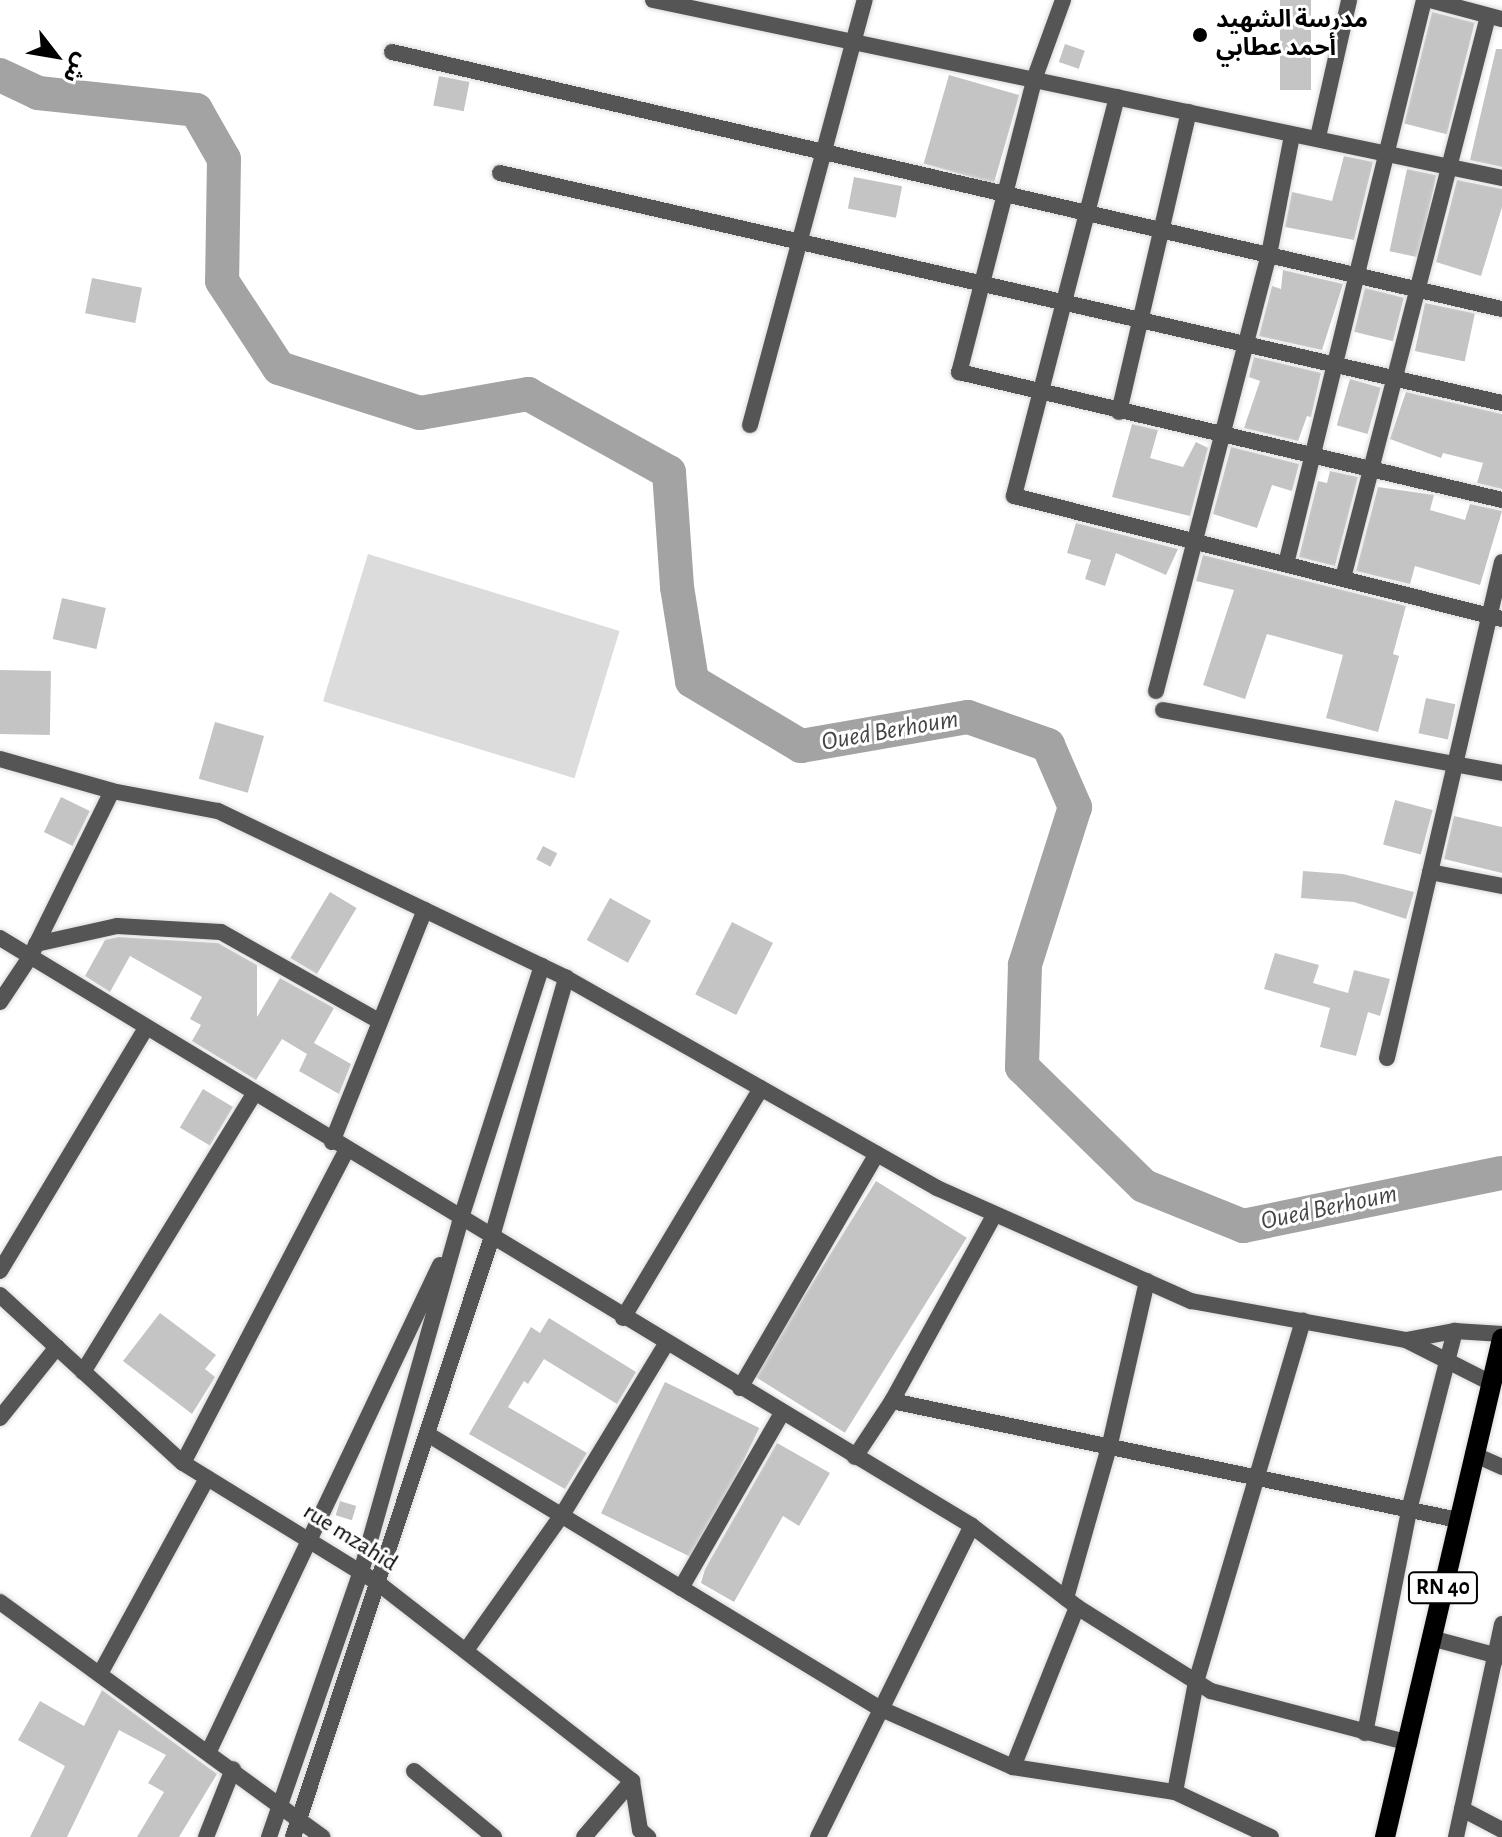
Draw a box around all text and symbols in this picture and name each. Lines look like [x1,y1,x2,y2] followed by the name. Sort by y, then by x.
[1216,7,1368,63] place label: مدرسة الشهيد أحمد عطابي
[16,16,96,96] north arrow
[1191,26,1209,44] marker: مدرسة الشهيد أحمد عطابي
[59,50,94,87] text: ش
[819,704,961,758] water label: Oued Berhoum
[1258,1178,1400,1238] water label: Oued Berhoum
[297,1498,403,1578] street label: rue mzahid
[1407,1570,1479,1606] road number: RN 40

